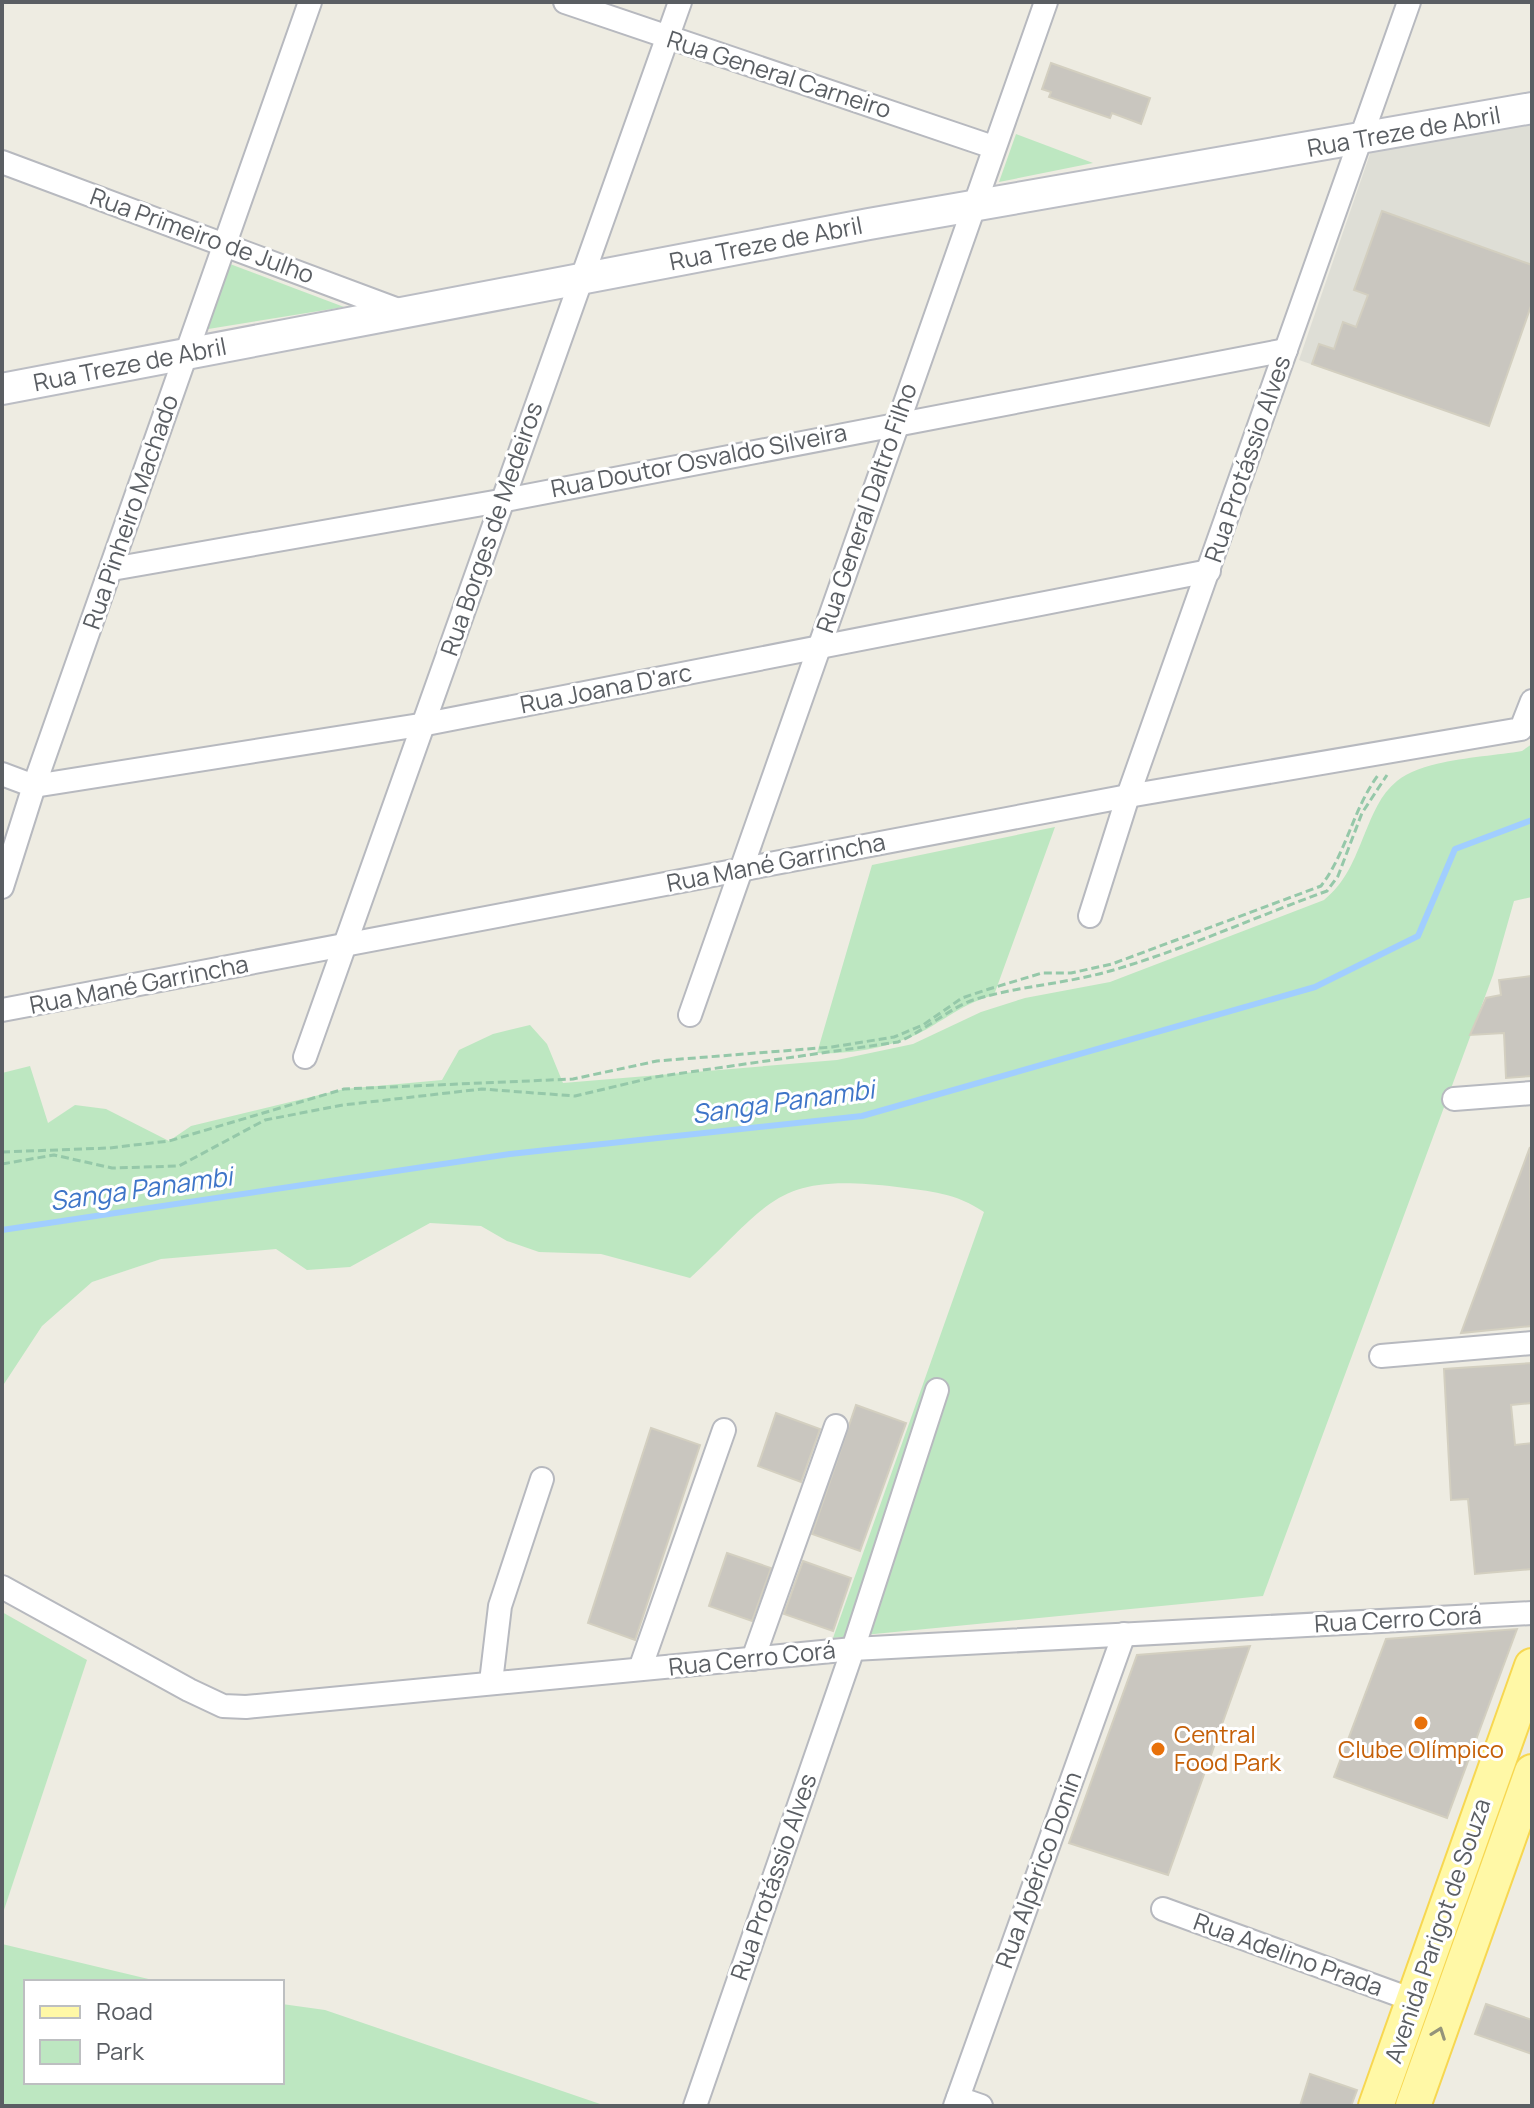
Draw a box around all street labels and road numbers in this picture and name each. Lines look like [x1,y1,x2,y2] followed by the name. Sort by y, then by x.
[663,22,896,125] street label: Rua General Carneiro
[1304,97,1503,164] street label: Rua Treze de Abril
[86,179,319,290] street label: Rua Primeiro de Julho
[666,208,865,277] street label: Rua Treze de Abril
[30,329,229,398] street label: Rua Treze de Abril
[1196,351,1297,566] street label: Rua Protássio Alves
[807,378,924,637] street label: Rua General Daltro Filho
[74,390,185,633] street label: Rua Pinheiro Machado
[432,397,550,660] street label: Rua Borges de Medeiros
[548,415,850,504] street label: Rua Doutor Osvaldo Silveira
[517,655,694,720] street label: Rua Joana D'arc
[663,824,888,899] street label: Rua Mané Garrincha
[26,946,251,1021] street label: Rua Mané Garrincha
[1313,1598,1482,1639] street label: Rua Cerro Corá
[667,1632,837,1683] street label: Rua Cerro Corá
[987,1767,1089,1972] street label: Rua Alpérico Donin
[722,1769,823,1984] street label: Rua Protássio Alves
[1376,1794,1497,2067] street label: Avenida Parigot de Souza
[1189,1904,1388,2003] street label: Rua Adelino Prada

